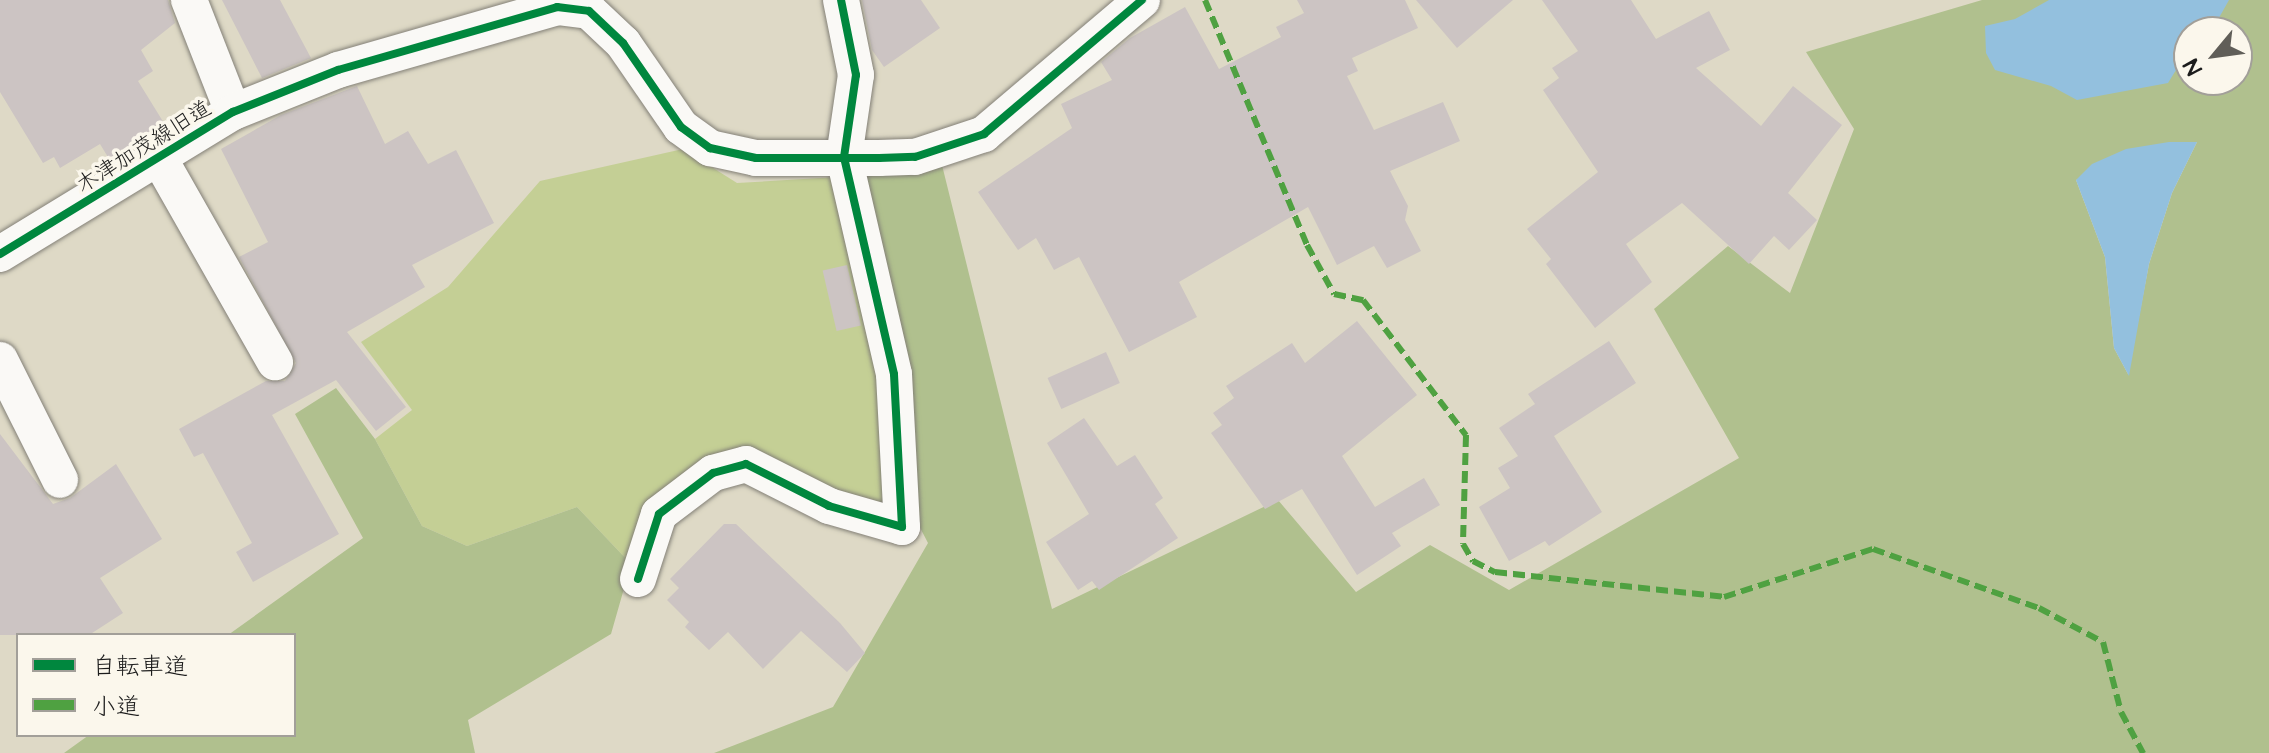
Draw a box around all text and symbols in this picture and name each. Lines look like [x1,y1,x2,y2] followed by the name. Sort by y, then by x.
[2173,16,2253,96] north arrow
[2176,53,2210,80] text: N
[72,95,216,199] street label: 木津加茂線旧道
[16,633,296,737] legend
[92,650,188,684] text: 自転車道
[92,690,140,724] text: 小道

